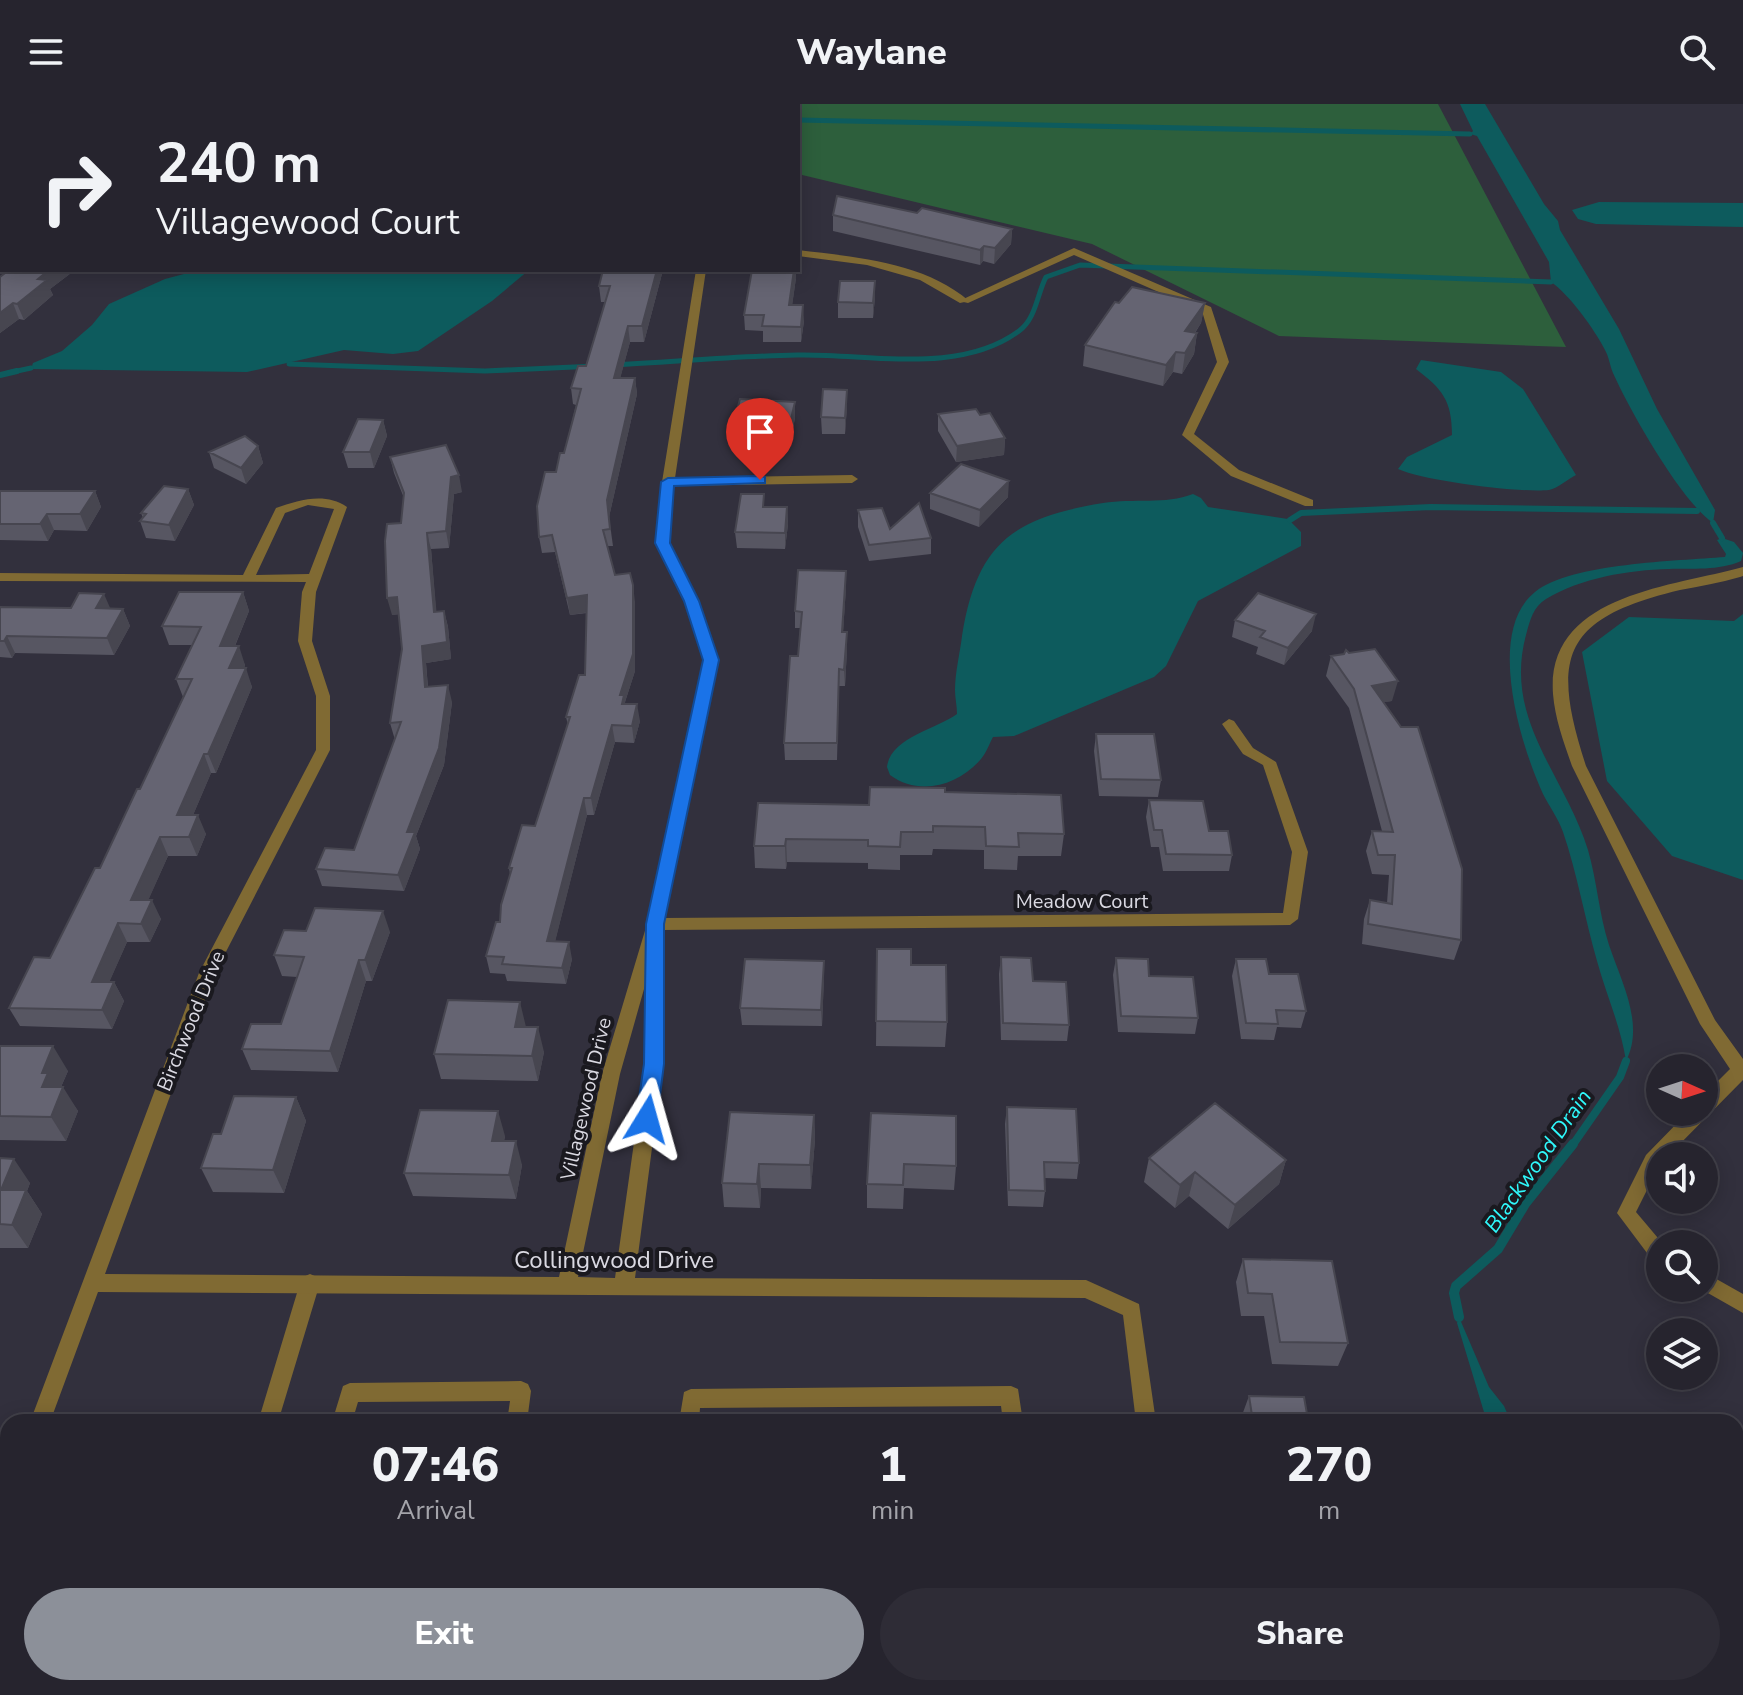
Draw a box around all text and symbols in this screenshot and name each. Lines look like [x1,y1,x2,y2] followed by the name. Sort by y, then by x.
[796,28,947,77] text: Waylane
[24,30,68,74] icon: menu
[1675,30,1719,74] icon: search
[156,125,321,202] text: 240 m
[24,136,128,240] icon: right
[156,198,459,247] text: Villagewood Court
[726,398,794,480] pin
[738,410,782,454] icon: arrive
[1016,888,1149,915] street label: Meadow Court
[151,947,231,1095] street label: Birchwood Drive
[554,1015,618,1184] street label: Villagewood Drive
[1646,1054,1718,1126] north arrow
[1646,1054,1718,1390] map controls
[605,1077,689,1161] position arrow
[1477,1083,1599,1239] water label: Blackwood Drain
[1646,1142,1718,1214] button: sound
[1646,1230,1718,1302] button: search
[514,1244,714,1276] street label: Collingwood Drive
[1646,1318,1718,1390] button: layers
[372,1432,499,1498] text: 07:46
[878,1432,907,1498] text: 1
[1286,1432,1372,1498] text: 270
[396,1493,475,1528] text: Arrival
[871,1493,914,1528] text: min
[1318,1493,1340,1528] text: m
[24,1588,864,1680] button: Exit
[880,1588,1720,1680] button: Share

